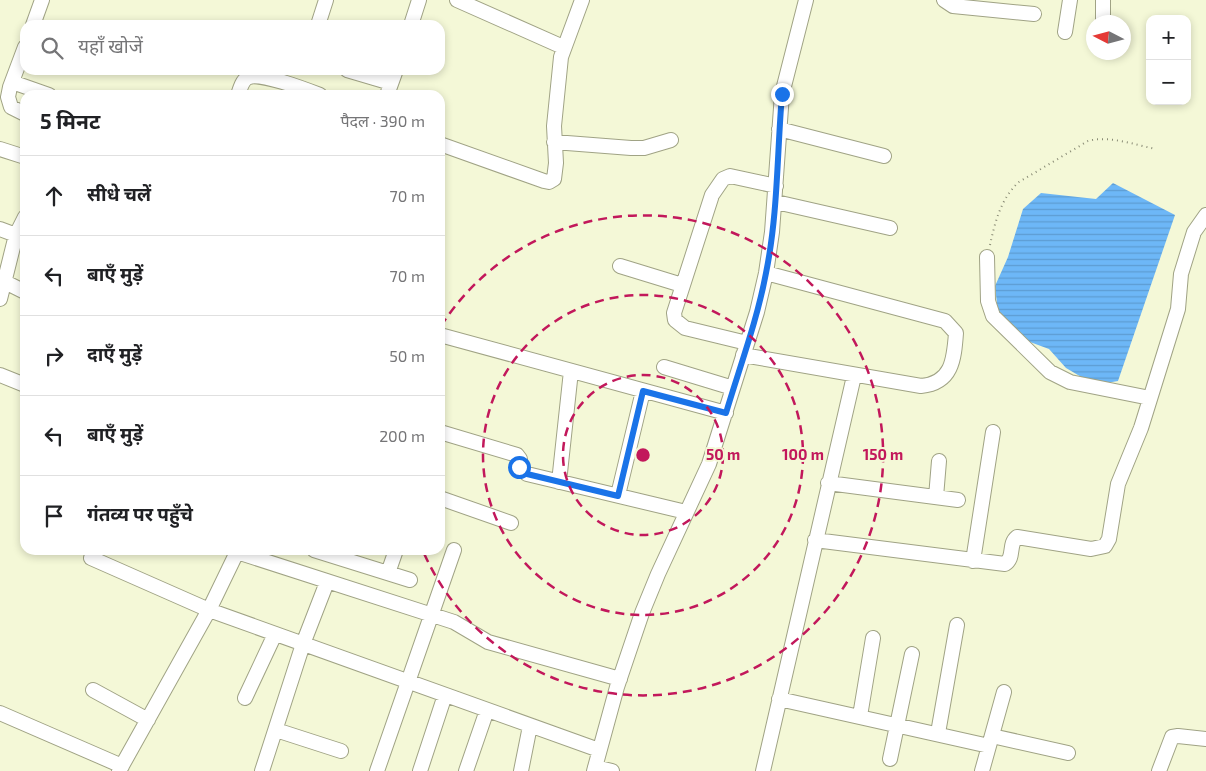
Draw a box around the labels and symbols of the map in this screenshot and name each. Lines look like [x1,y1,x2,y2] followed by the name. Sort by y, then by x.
[1086,15,1131,60] north arrow
[771,83,794,106] route end
[706,445,740,463] text: 50 m
[782,445,824,463] text: 100 m
[863,445,903,463] text: 150 m
[634,446,652,464] centre of rings
[508,456,531,479] route start

